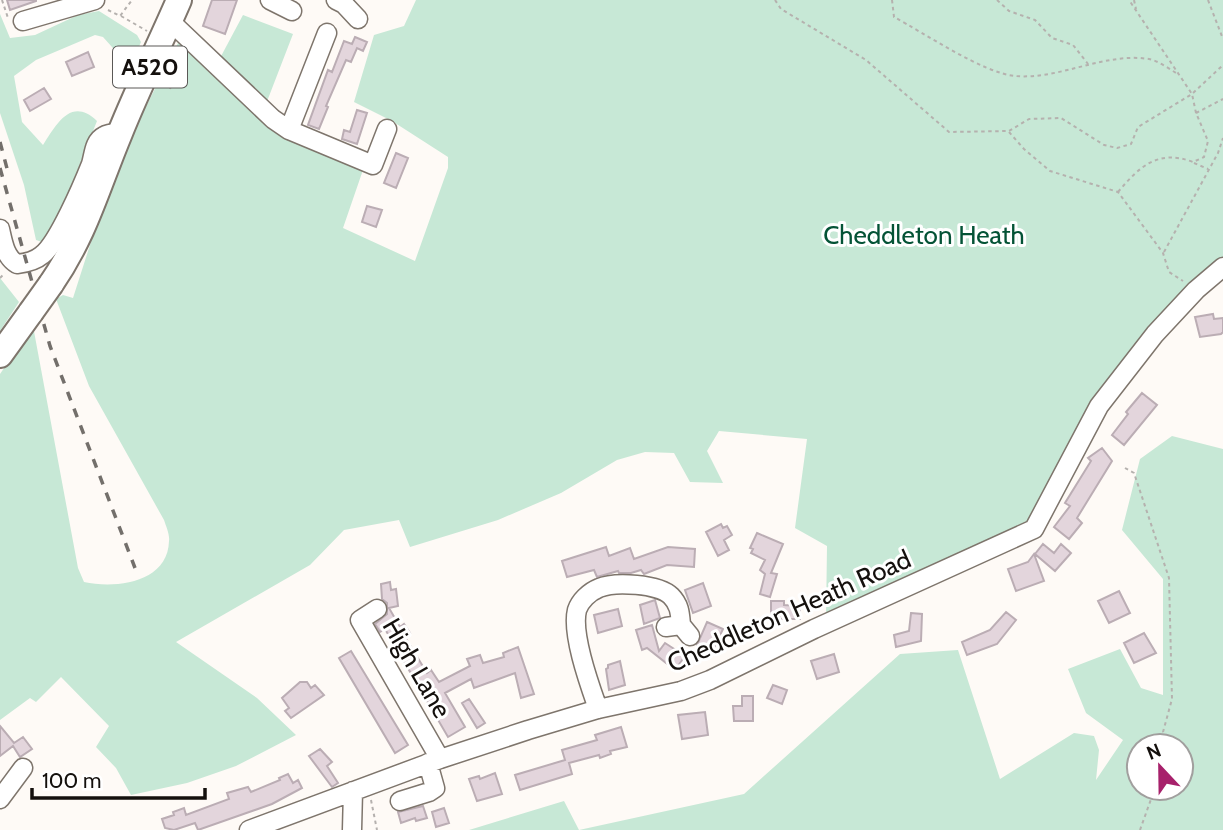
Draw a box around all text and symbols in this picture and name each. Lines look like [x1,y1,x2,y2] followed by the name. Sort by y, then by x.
[113,46,187,88] road number: A520
[823,219,1025,251] park label: Cheddleton Heath
[662,543,916,679] street label: Cheddleton Heath Road
[376,612,458,724] street label: High Lane
[1125,732,1195,802] north arrow
[1143,739,1164,765] text: N
[32,756,205,800] scale bar
[42,768,101,793] text: 100 m

